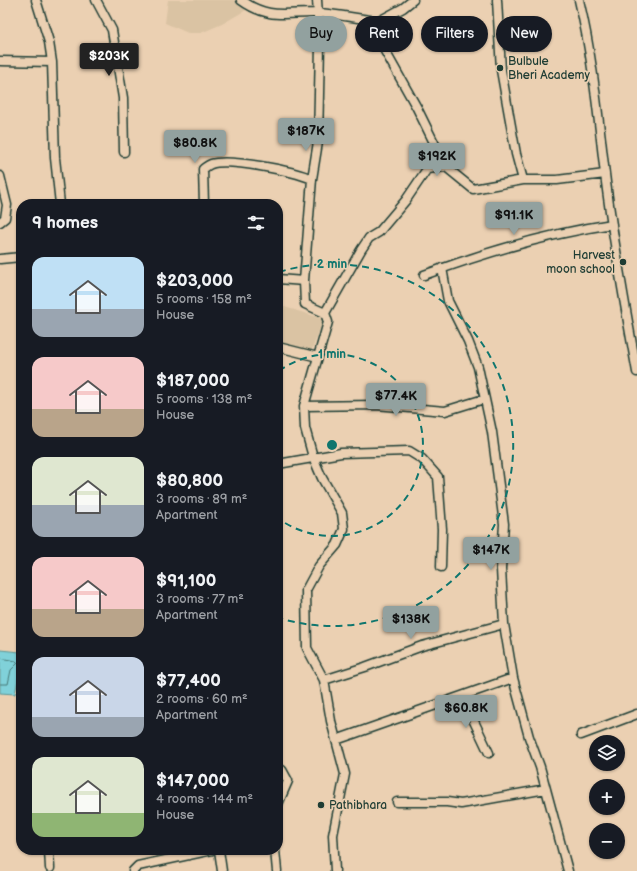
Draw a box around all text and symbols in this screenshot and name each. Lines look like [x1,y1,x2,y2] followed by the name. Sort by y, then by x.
[295,16,347,52] chip: Buy
[355,16,413,52] chip: Rent
[421,16,488,52] chip: Filters
[496,16,552,52] chip: New
[81,43,137,77] pin: $203K
[89,48,129,64] text: $203K
[508,54,591,83] place label: Bulbule Bheri Academy
[495,63,505,73] marker: Bulbule Bheri Academy
[278,118,334,152] pin: $187K
[287,123,325,139] text: $187K
[162,130,228,164] pin: $80.8K
[173,135,217,151] text: $80.8K
[409,143,465,177] pin: $192K
[418,148,456,164] text: $192K
[481,202,547,236] pin: $91.1K
[495,207,533,223] text: $91.1K
[245,212,267,234] icon: filters
[32,213,98,233] text: 9 homes
[546,248,615,277] place label: Harvest moon school
[317,257,347,272] text: 2 min
[618,257,628,267] marker: Harvest moon school
[156,271,233,291] text: $203,000
[64,273,112,321] icon: home
[156,291,252,307] text: 5 rooms · 158 m²
[156,307,194,323] text: House
[318,347,346,362] text: 1 min
[156,371,230,391] text: $187,000
[64,373,112,421] icon: home
[363,383,429,417] pin: $77.4K
[375,388,417,404] text: $77.4K
[156,391,252,407] text: 5 rooms · 138 m²
[156,407,194,423] text: House
[325,438,339,452] centre of rings
[156,471,223,491] text: $80,800
[64,473,112,521] icon: home
[156,491,247,507] text: 3 rooms · 89 m²
[156,507,217,523] text: Apartment
[463,537,519,571] pin: $147K
[472,542,510,558] text: $147K
[156,571,216,591] text: $91,100
[64,573,112,621] icon: home
[156,591,244,607] text: 3 rooms · 77 m²
[383,606,439,640] pin: $138K
[156,607,217,623] text: Apartment
[392,611,430,627] text: $138K
[156,671,221,691] text: $77,400
[64,673,112,721] icon: home
[156,691,248,707] text: 2 rooms · 60 m²
[433,695,499,729] pin: $60.8K
[444,700,488,716] text: $60.8K
[156,707,217,723] text: Apartment
[589,735,625,859] map controls
[589,735,625,771] button: layers
[156,771,229,791] text: $147,000
[64,773,112,821] icon: home
[589,779,625,815] button: +
[156,791,253,807] text: 4 rooms · 144 m²
[329,798,387,813] place label: Pathibhara
[316,800,326,810] marker: Pathibhara
[156,807,194,823] text: House
[589,823,625,859] button: −

